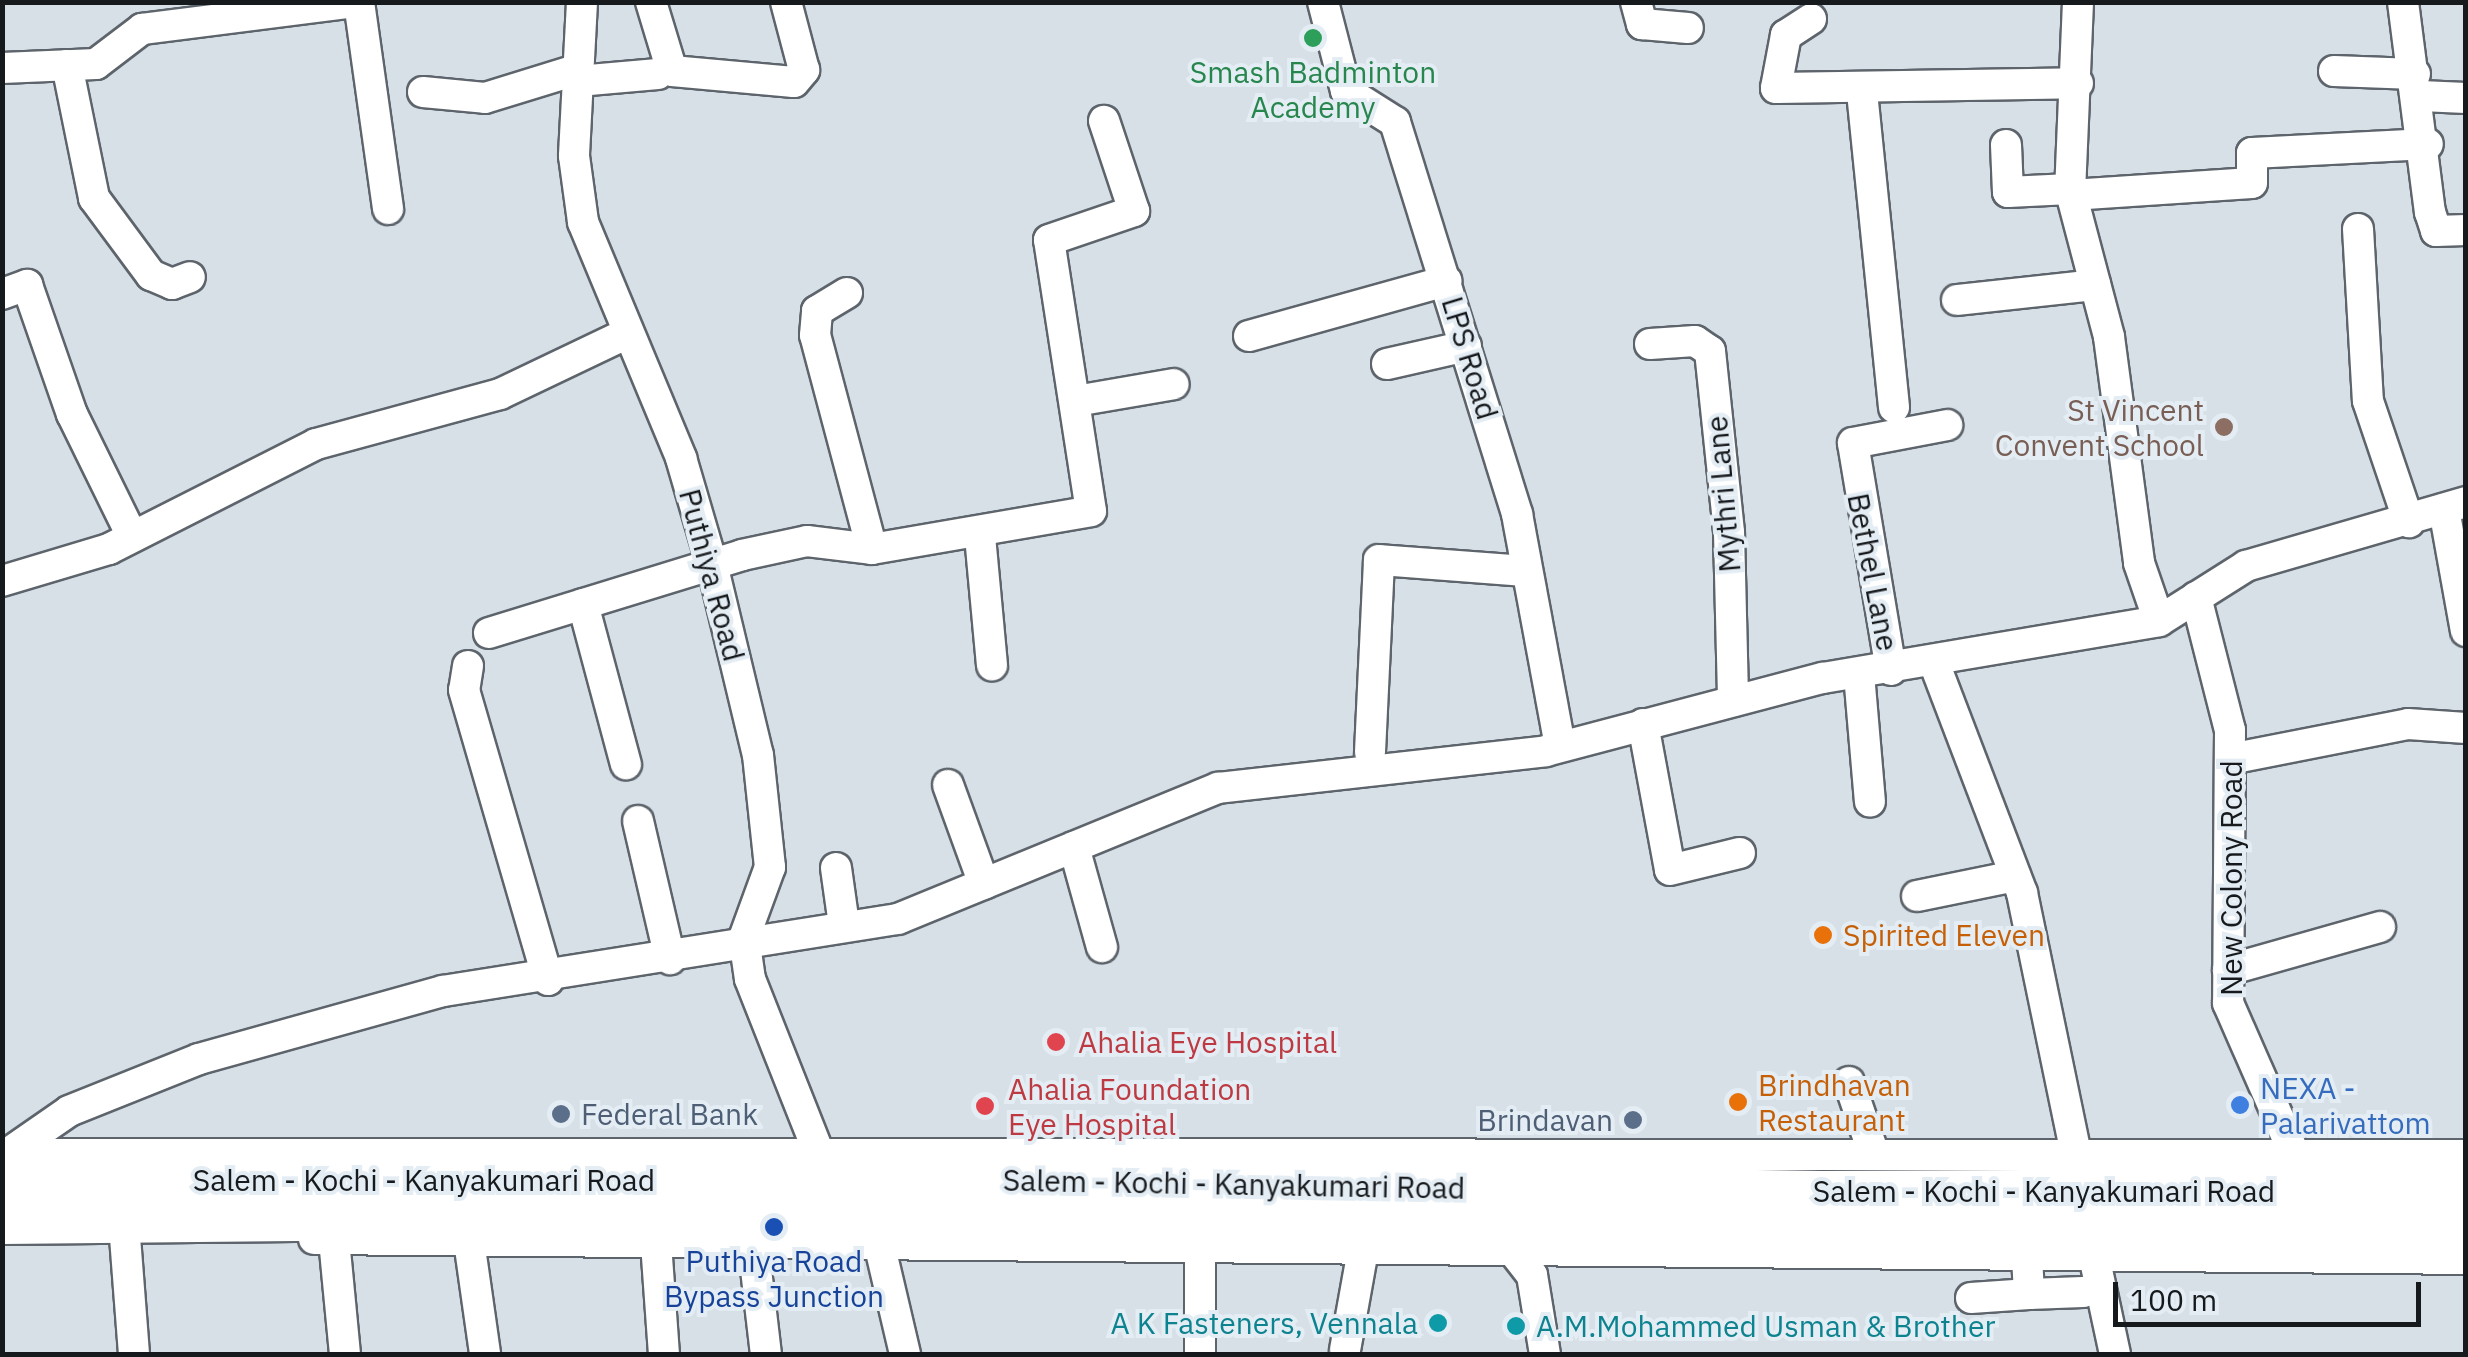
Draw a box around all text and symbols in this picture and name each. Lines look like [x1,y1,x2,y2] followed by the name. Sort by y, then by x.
[1302,27,1324,49] marker: Smash Badminton Academy
[1190,54,1436,124] place label: Smash Badminton Academy
[1434,292,1506,424] street label: LPS Road
[1995,392,2204,462] place label: St Vincent Convent School
[1698,414,1748,574] street label: Mythri Lane
[2213,416,2235,438] marker: St Vincent Convent School
[672,485,752,665] street label: Puthiya Road
[1840,490,1906,654] street label: Bethel Lane
[2213,760,2249,996] street label: New Colony Road
[1843,917,2045,953] place label: Spirited Eleven
[1812,924,1834,946] marker: Spirited Eleven
[1078,1024,1337,1060] place label: Ahalia Eye Hospital
[1043,1029,1069,1055] marker: Ahalia Eye Hospital
[1758,1067,1911,1138] place label: Brindhavan Restaurant
[2260,1070,2431,1140] place label: NEXA - Palarivattom
[1008,1071,1251,1142] place label: Ahalia Foundation Eye Hospital
[1727,1091,1749,1113] marker: Brindhavan Restaurant
[972,1093,998,1119] marker: Ahalia Foundation Eye Hospital
[2229,1094,2251,1116] marker: NEXA - Palarivattom
[581,1096,758,1132] place label: Federal Bank
[1477,1102,1613,1138] place label: Brindavan
[550,1103,572,1125] marker: Federal Bank
[1622,1109,1644,1131] marker: Brindavan
[193,1162,655,1198] street label: Salem - Kochi - Kanyakumari Road
[1002,1162,1466,1206] street label: Salem - Kochi - Kanyakumari Road
[1813,1173,2275,1209] street label: Salem - Kochi - Kanyakumari Road
[763,1216,785,1238] marker: Puthiya Road Bypass Junction
[664,1243,884,1314] place label: Puthiya Road Bypass Junction
[2118,1262,2426,1324] scale bar
[2130,1280,2217,1319] text: 100 m
[1110,1305,1418,1341] place label: A K Fasteners, Vennala
[1536,1308,1995,1344] place label: A.M.Mohammed Usman & Brother
[1427,1312,1449,1334] marker: A K Fasteners, Vennala
[1505,1315,1527,1337] marker: A.M.Mohammed Usman & Brother

